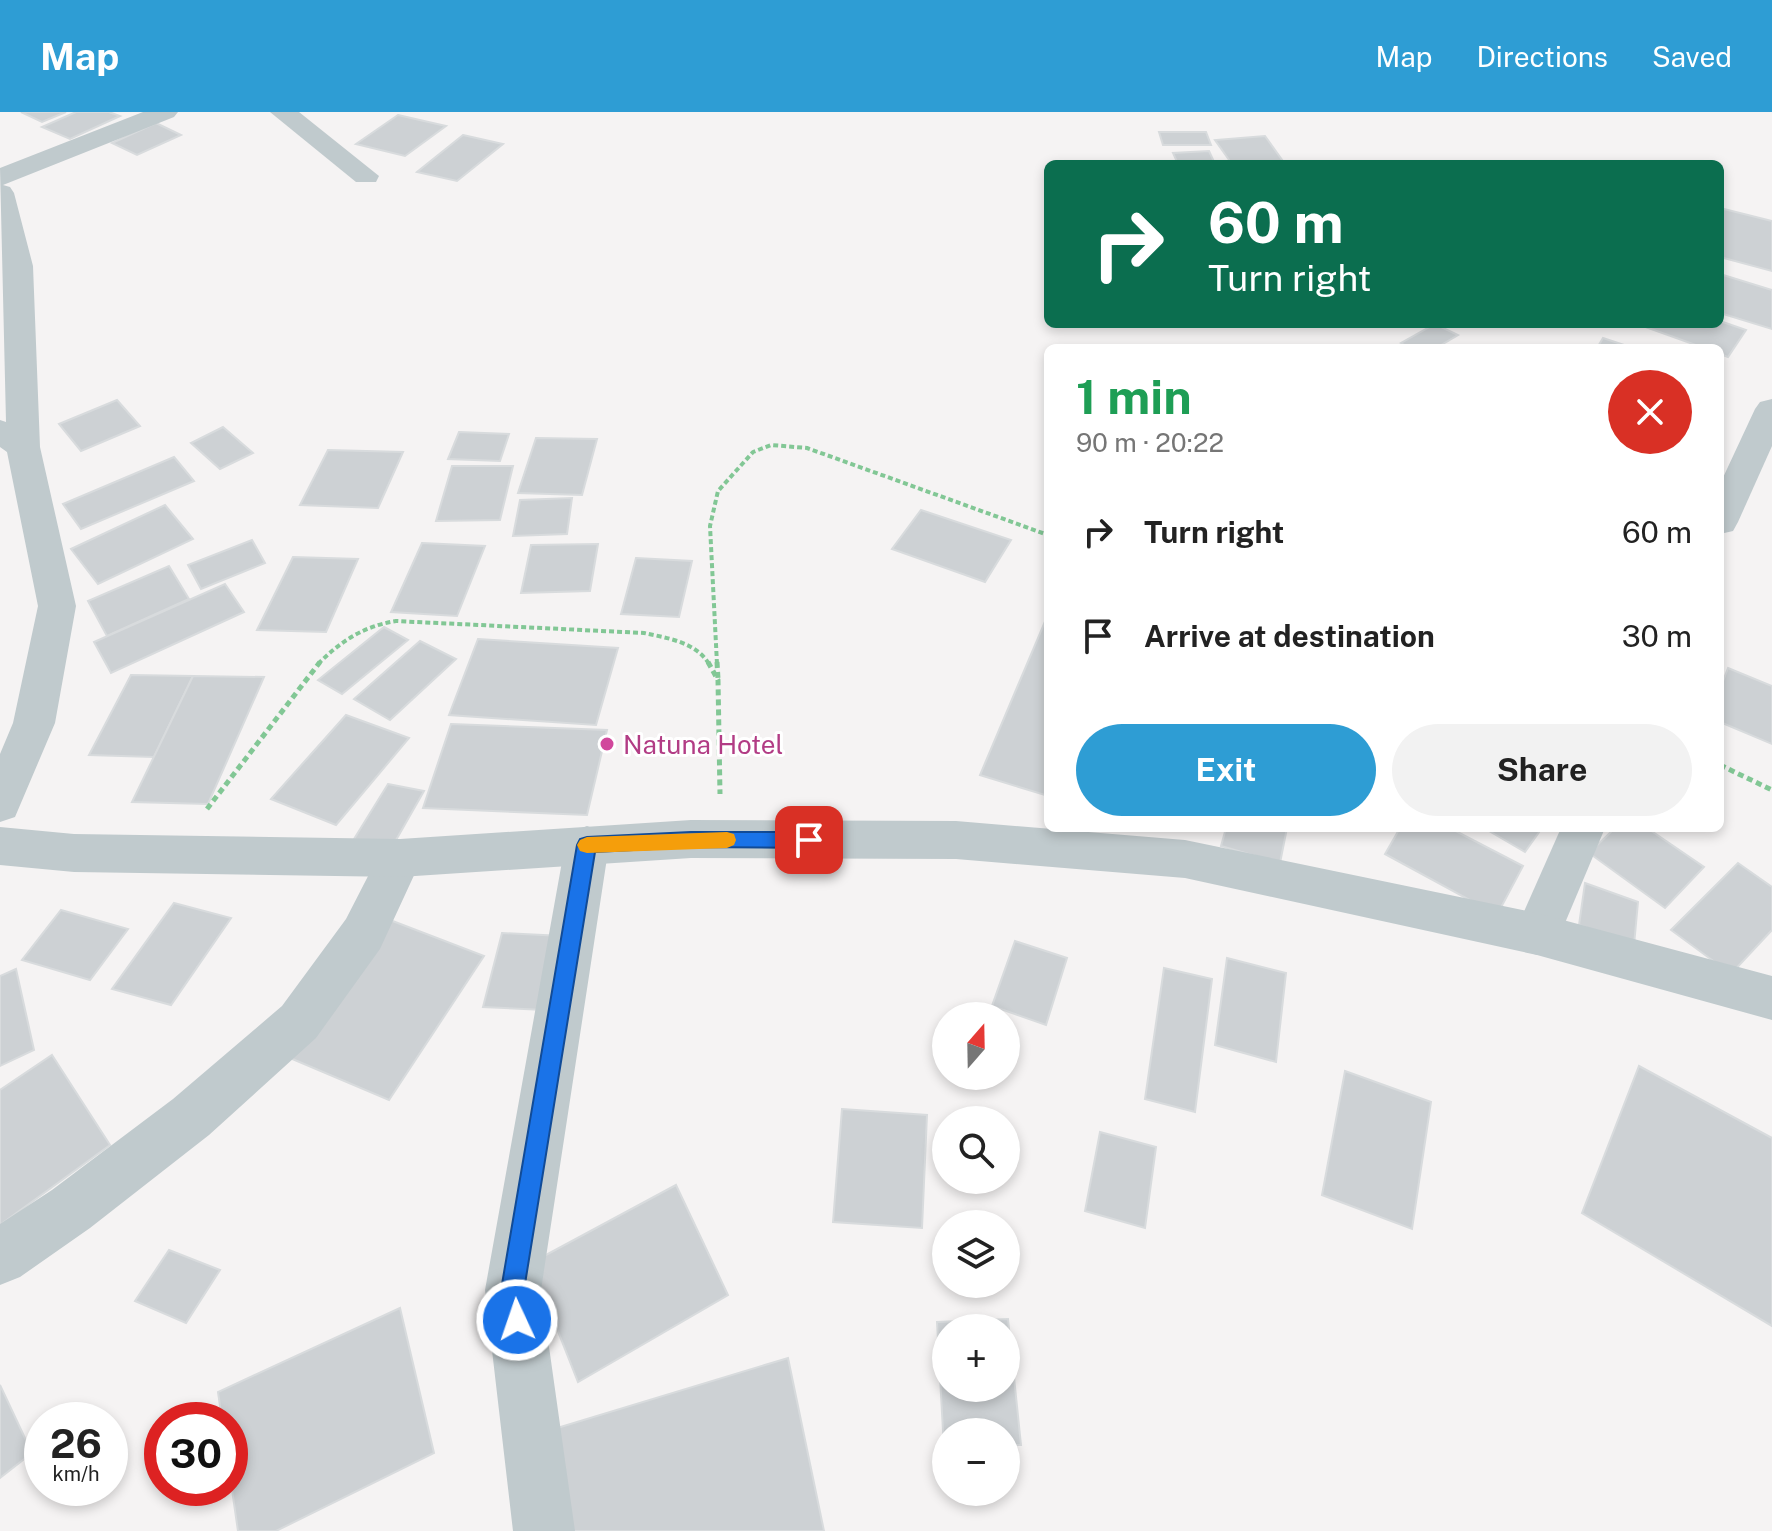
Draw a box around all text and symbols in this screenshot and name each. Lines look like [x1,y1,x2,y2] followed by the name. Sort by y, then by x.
[40,34,119,79] text: Map
[1376,40,1432,73] text: Map
[1476,40,1608,73] text: Directions
[1652,40,1732,73] text: Saved
[1208,190,1344,256] text: 60 m
[1076,192,1180,296] icon: right
[1208,257,1371,299] text: Turn right
[1076,368,1192,425] text: 1 min
[1608,370,1692,454] button: close
[1076,427,1224,458] text: 90 m · 20:22
[1076,510,1120,554] icon: right
[1144,514,1284,550] text: Turn right
[1622,514,1692,550] text: 60 m
[1076,614,1120,658] icon: arrive
[1144,618,1435,654] text: Arrive at destination
[1622,618,1692,654] text: 30 m
[1076,724,1376,816] button: Exit
[1392,724,1692,816] button: Share
[623,729,783,760] place label: Natuna Hotel
[598,735,616,753] marker: Natuna Hotel
[775,806,843,874] pin
[787,818,831,862] icon: arrive
[932,1002,1020,1090] north arrow
[932,1002,1020,1506] map controls
[932,1106,1020,1194] button: search
[932,1210,1020,1298] button: layers
[475,1278,559,1362] position arrow
[932,1314,1020,1402] button: +
[144,1402,248,1506] speed limit sign: 30
[932,1418,1020,1506] button: −
[50,1420,102,1467] text: 26
[52,1462,100,1486] text: km/h

